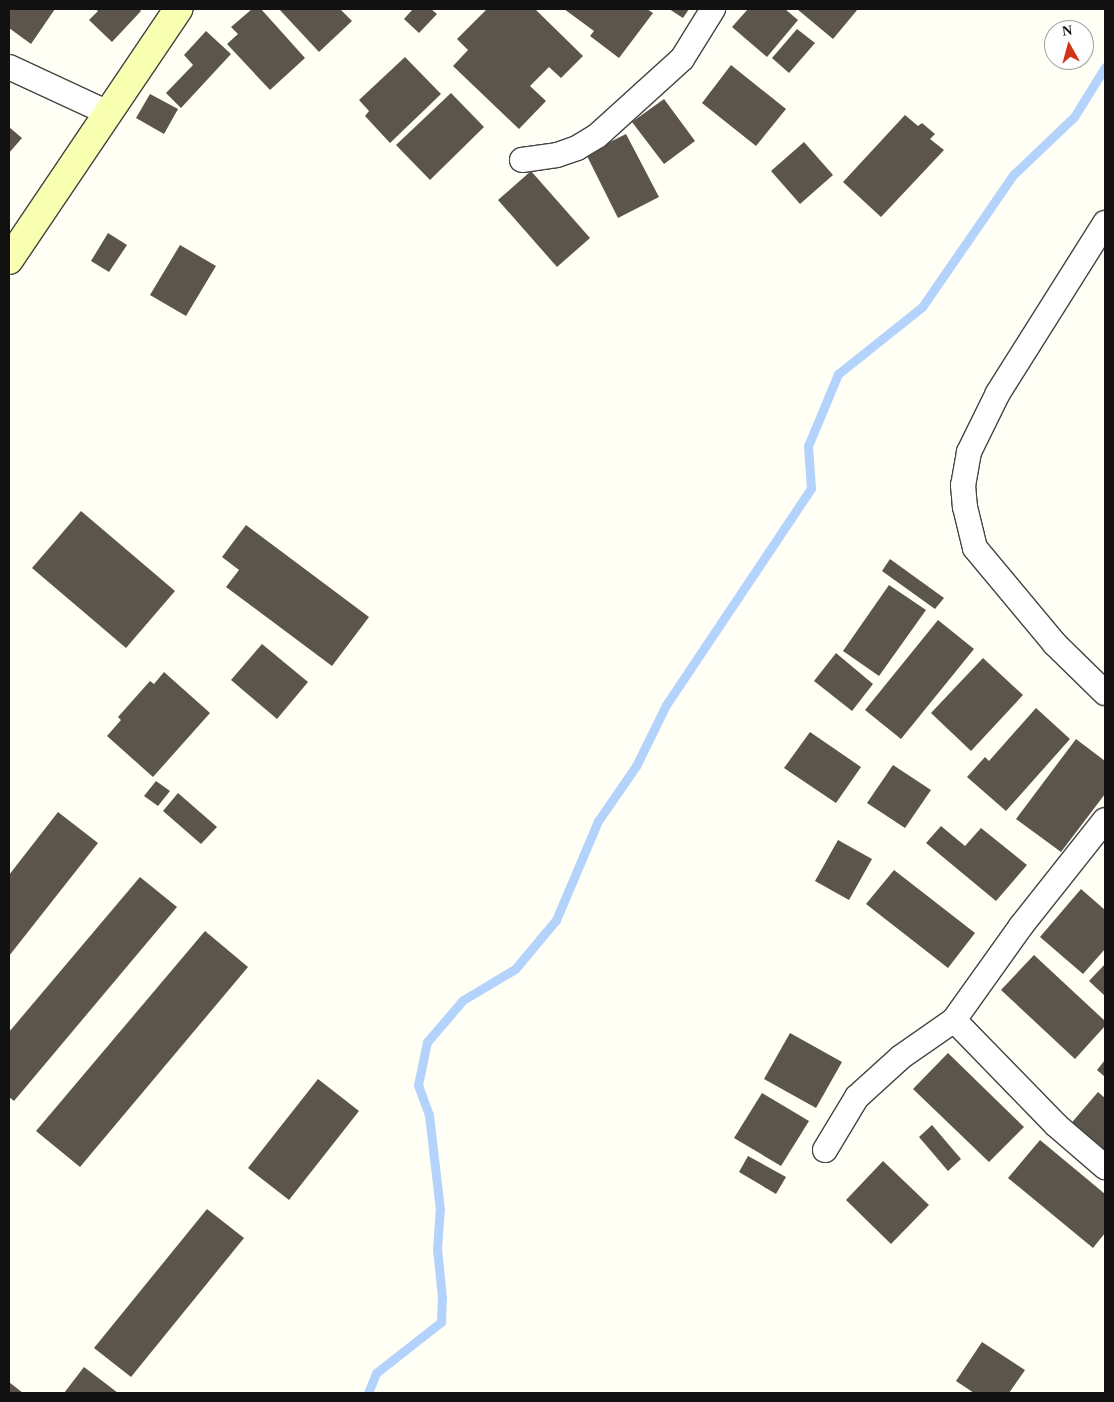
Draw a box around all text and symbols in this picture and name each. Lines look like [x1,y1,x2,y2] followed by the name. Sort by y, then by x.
[1044,20,1094,70] north arrow
[1061,23,1073,39] text: N

